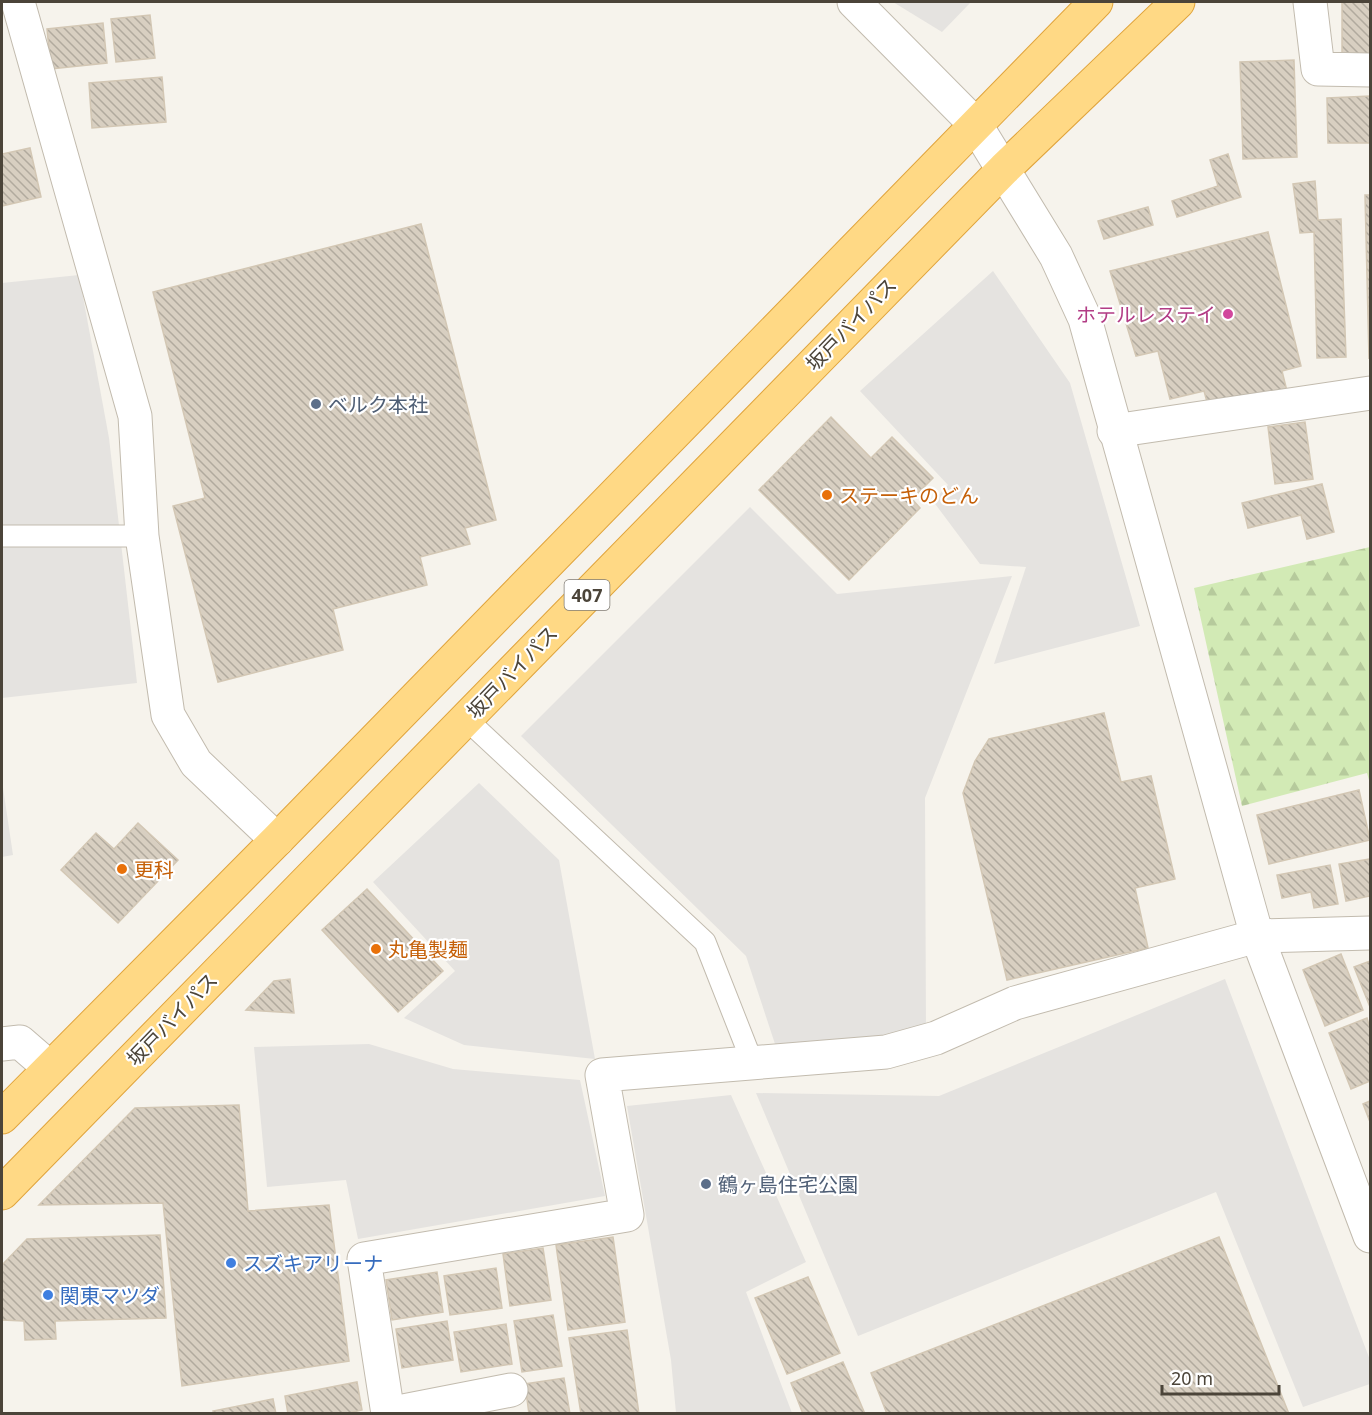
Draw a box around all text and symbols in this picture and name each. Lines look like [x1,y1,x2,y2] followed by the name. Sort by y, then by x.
[800,272,902,376] street label: 坂戸バイパス
[1076,301,1216,328] place label: ホテルレステイ
[1221,307,1235,321] marker: ホテルレステイ
[328,391,428,418] place label: ベルク本社
[309,397,323,411] marker: ベルク本社
[839,482,979,509] place label: ステーキのどん
[820,488,834,502] marker: ステーキのどん
[564,580,610,610] road number: 407
[461,620,563,724] street label: 坂戸バイパス
[134,856,174,883] place label: 更科
[115,862,129,876] marker: 更科
[388,936,468,963] place label: 丸亀製麺
[369,942,383,956] marker: 丸亀製麺
[121,967,223,1071] street label: 坂戸バイパス
[718,1171,858,1198] place label: 鶴ヶ島住宅公園
[699,1177,713,1191] marker: 鶴ヶ島住宅公園
[243,1250,383,1277] place label: スズキアリーナ
[224,1256,238,1270] marker: スズキアリーナ
[60,1282,160,1309] place label: 関東マツダ
[41,1288,55,1302] marker: 関東マツダ
[1162,1358,1279,1396] scale bar
[1171,1366,1213,1390] text: 20 m

